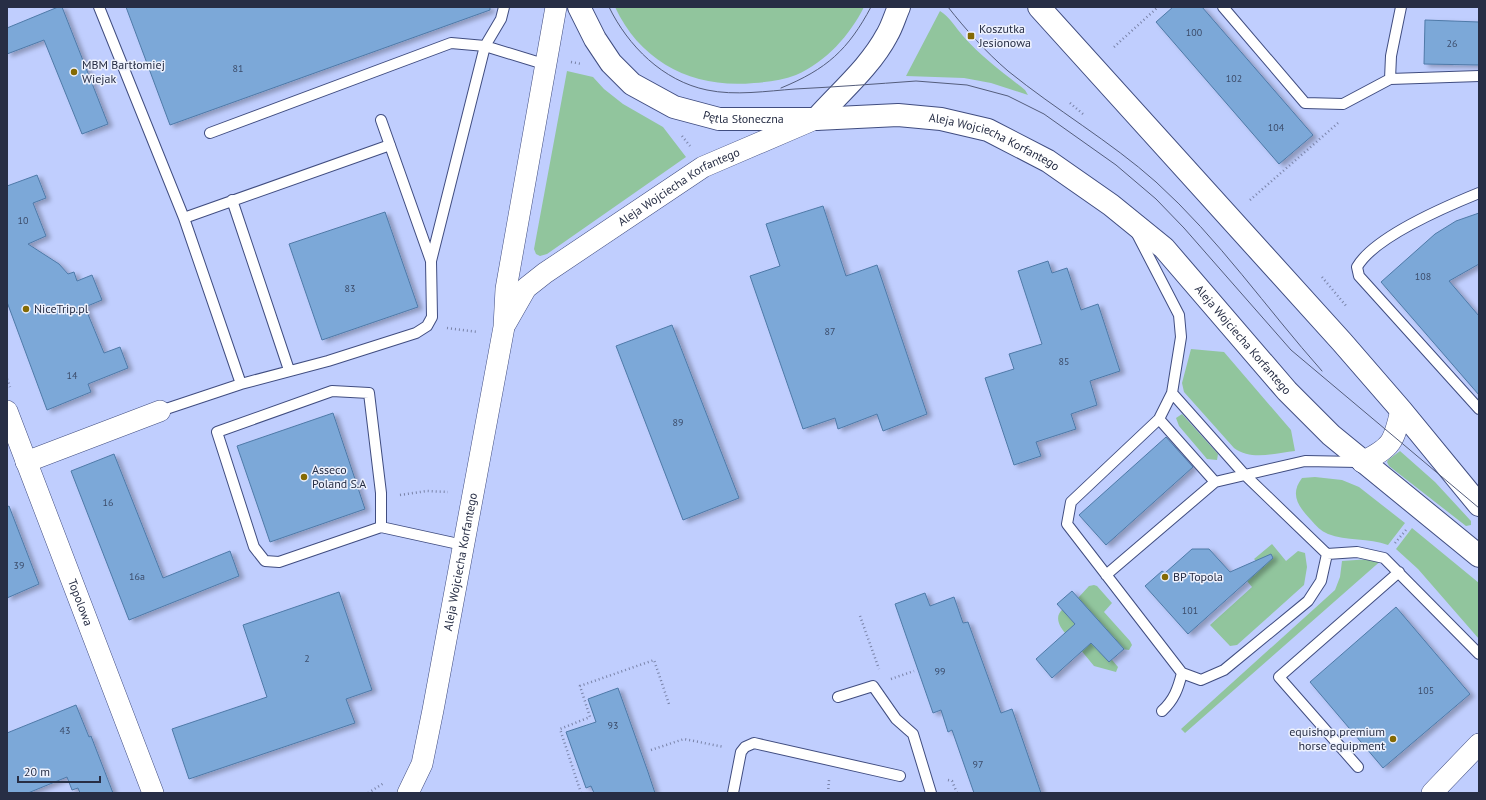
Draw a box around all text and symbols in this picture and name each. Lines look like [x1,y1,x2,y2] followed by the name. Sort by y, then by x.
[978,21,1031,50] place label: Koszutka Jesionowa
[1186,26,1203,39] house number: 100
[966,31,976,41] marker: Koszutka Jesionowa
[1447,37,1457,50] house number: 26
[82,57,165,86] place label: MBM Bartłomiej Wiejak
[233,62,243,75] house number: 81
[69,67,79,77] marker: MBM Bartłomiej Wiejak
[1226,72,1242,85] house number: 102
[701,107,784,126] street label: Pętla Słoneczna
[928,110,1063,174] street label: Aleja Wojciecha Korfantego
[1268,121,1285,134] house number: 104
[615,144,742,229] street label: Aleja Wojciecha Korfantego
[18,214,29,227] house number: 10
[1415,270,1431,283] house number: 108
[1192,281,1295,397] street label: Aleja Wojciecha Korfantego
[345,282,355,295] house number: 83
[34,301,89,316] place label: NiceTrip.pl
[21,304,31,314] marker: NiceTrip.pl
[825,325,835,338] house number: 87
[1059,355,1069,368] house number: 85
[67,369,78,382] house number: 14
[673,416,683,429] house number: 89
[312,462,366,491] place label: Asseco Poland S.A
[299,472,309,482] marker: Asseco Poland S.A
[440,491,480,632] street label: Aleja Wojciecha Korfantego
[103,496,113,509] house number: 16
[14,559,24,572] house number: 39
[1173,569,1223,584] place label: BP Topola
[129,570,145,583] house number: 16a
[1160,572,1170,582] marker: BP Topola
[65,577,96,628] street label: Topolowa
[1182,604,1198,617] house number: 101
[304,652,310,665] house number: 2
[935,665,945,678] house number: 99
[1418,684,1434,697] house number: 105
[608,719,618,732] house number: 93
[60,724,70,737] house number: 43
[1289,724,1385,753] place label: equishop premium horse equipment
[1388,734,1398,744] marker: equishop premium horse equipment
[18,758,100,784] scale bar
[973,758,983,771] house number: 97
[24,764,50,779] text: 20 m

